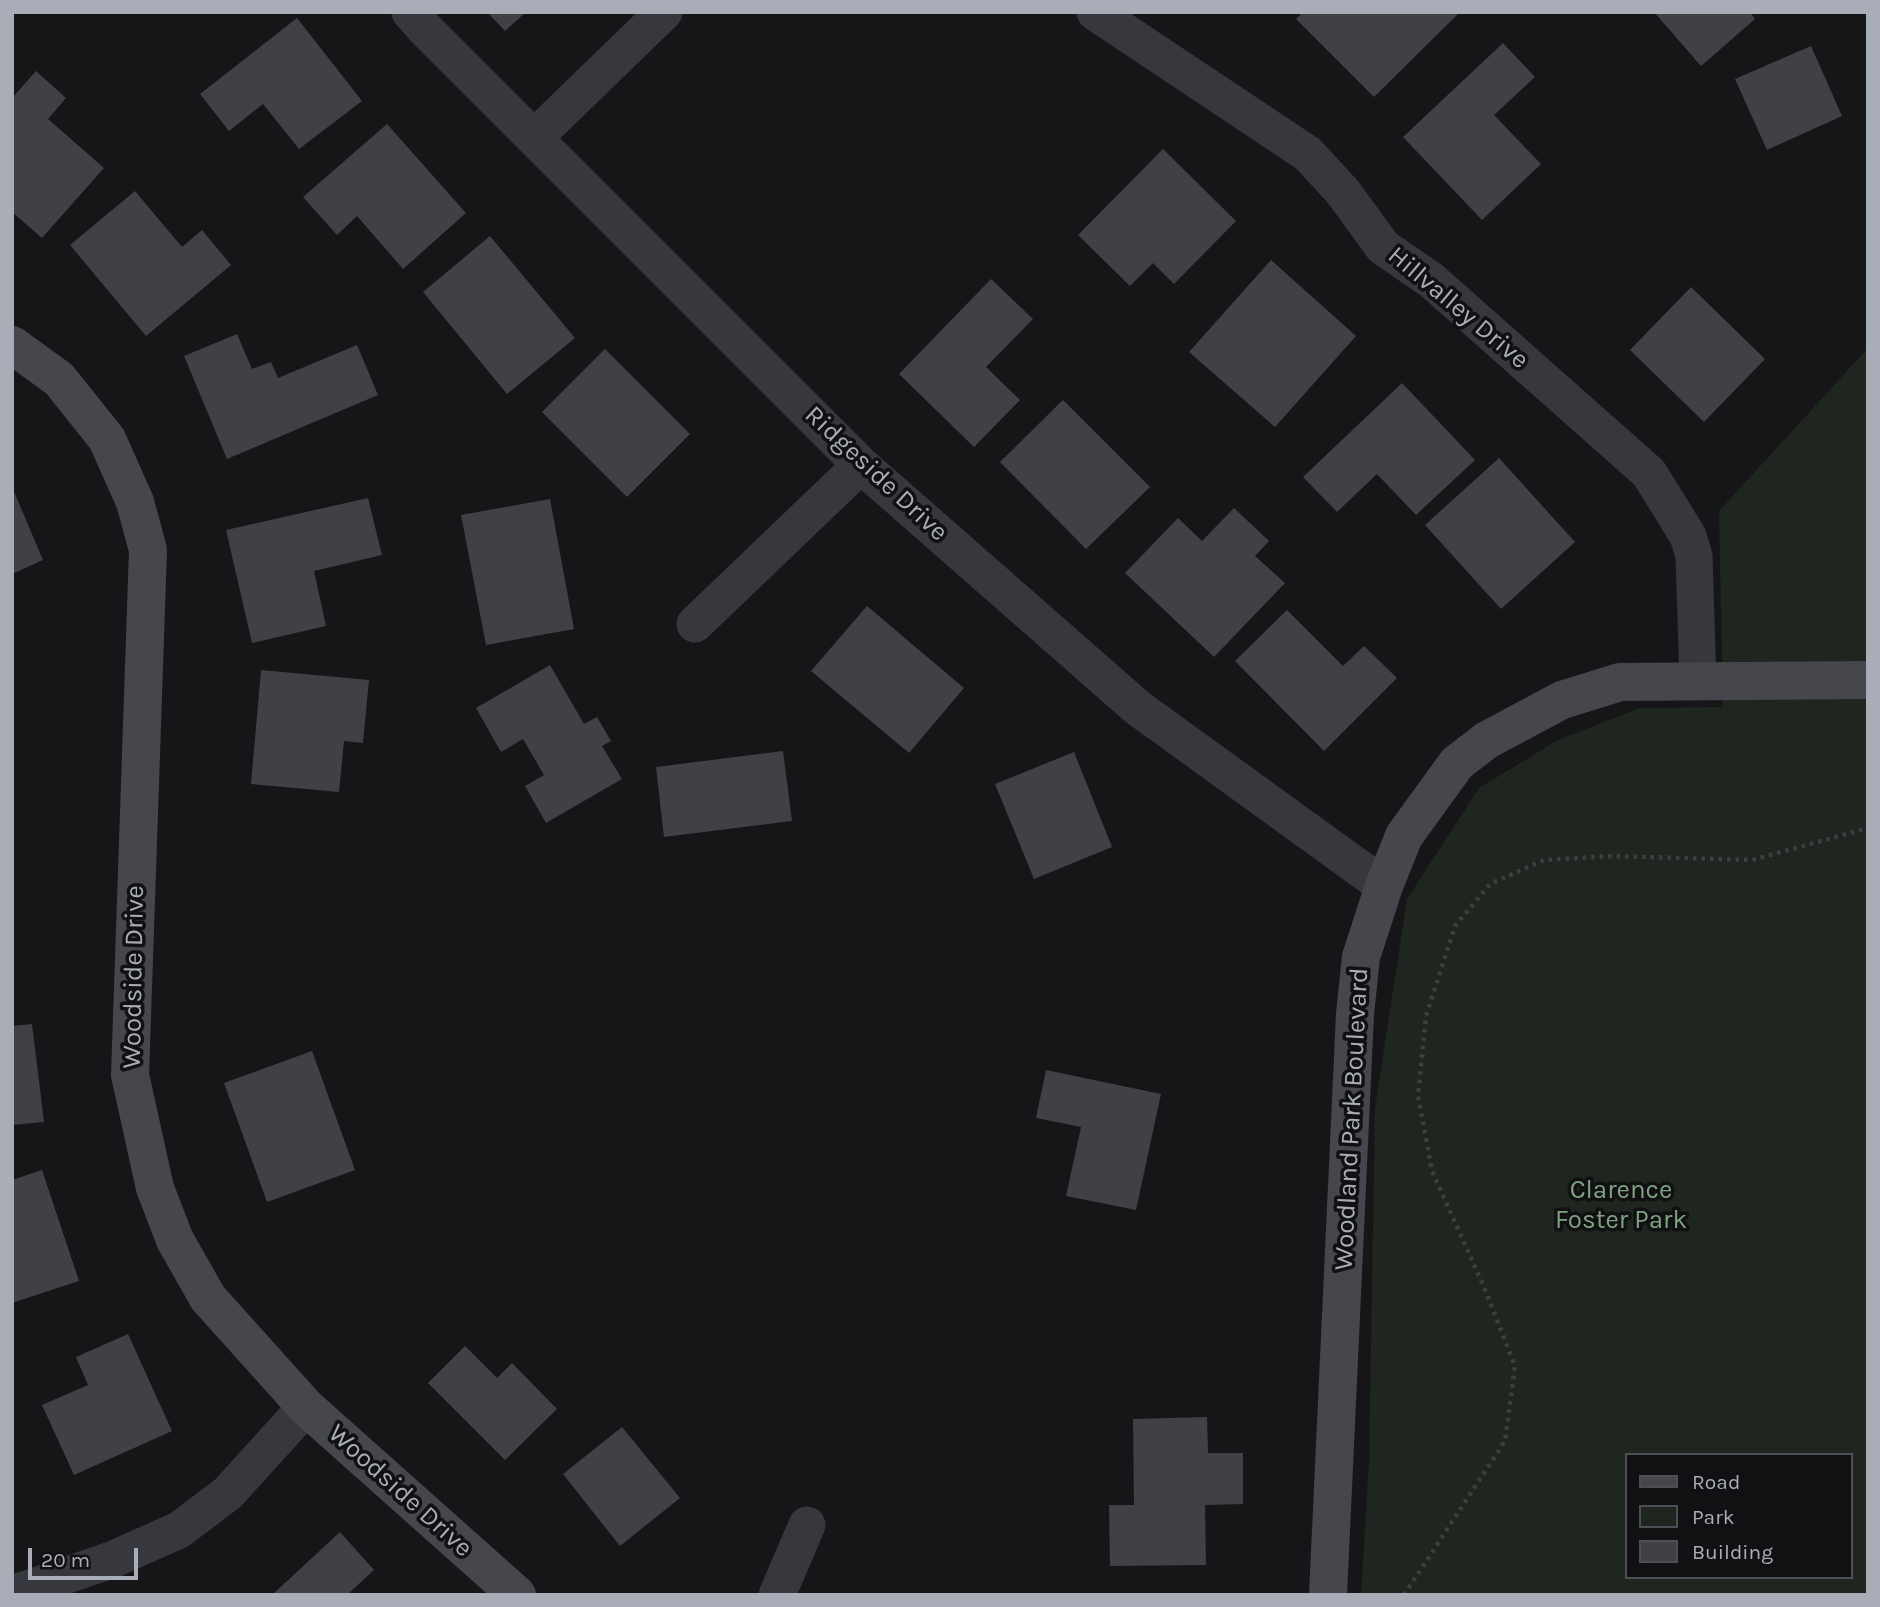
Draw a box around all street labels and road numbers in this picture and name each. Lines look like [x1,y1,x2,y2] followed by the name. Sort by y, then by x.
[1381,240,1535,376] street label: Hillvalley Drive
[798,400,954,548] street label: Ridgeside Drive
[117,885,151,1069] street label: Woodside Drive
[1328,967,1376,1271] street label: Woodland Park Boulevard
[321,1418,479,1564] street label: Woodside Drive

